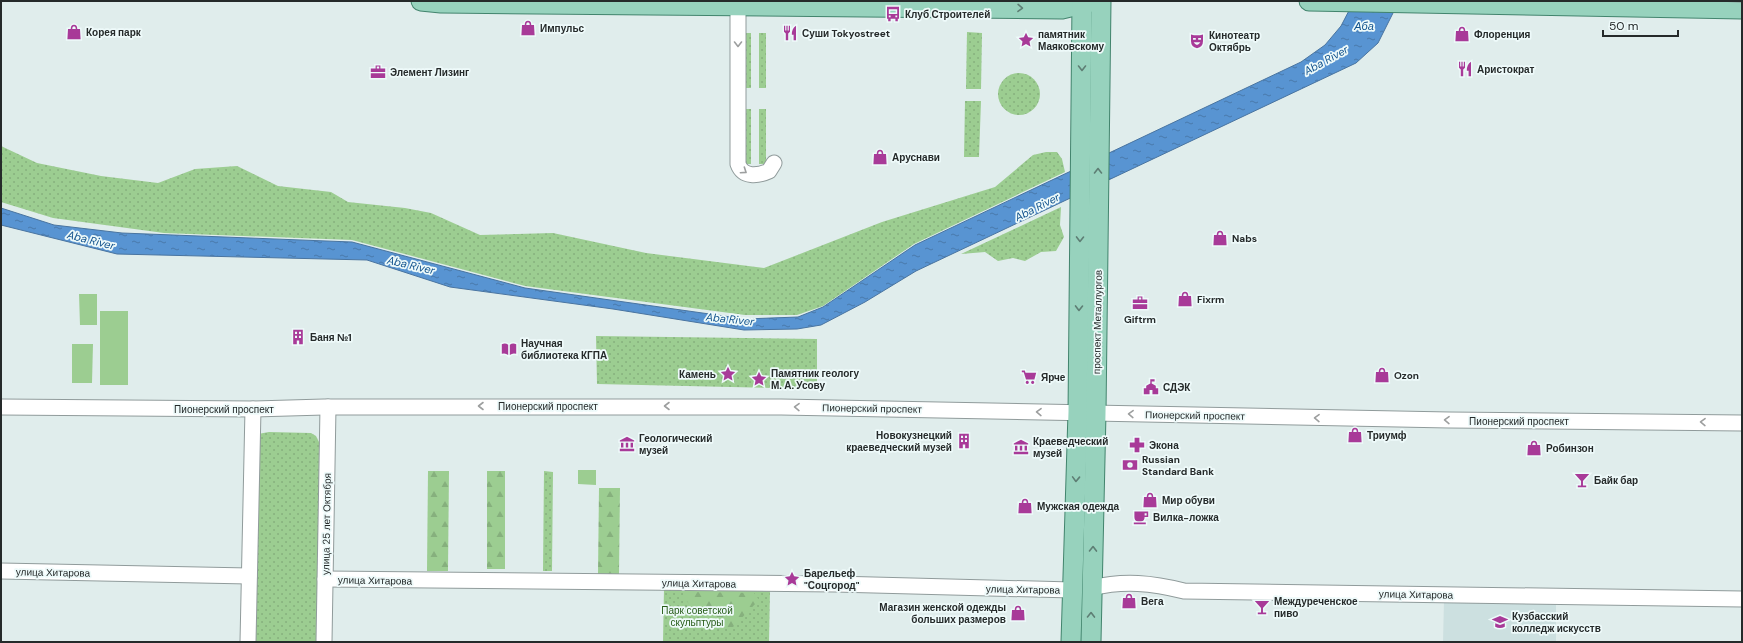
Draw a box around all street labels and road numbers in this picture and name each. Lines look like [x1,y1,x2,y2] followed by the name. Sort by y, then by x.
[1090,270,1105,374] street label: проспект Металлургов
[498,400,598,413] street label: Пионерский проспект
[822,401,922,416] street label: Пионерский проспект
[174,403,274,416] street label: Пионерский проспект
[1145,408,1245,423] street label: Пионерский проспект
[1469,415,1569,428] street label: Пионерский проспект
[319,473,334,575] street label: улица 25 лет Октября
[16,565,91,580] street label: улица Хитарова
[338,573,413,588] street label: улица Хитарова
[662,576,737,591] street label: улица Хитарова
[986,582,1061,597] street label: улица Хитарова
[1379,587,1454,602] street label: улица Хитарова

